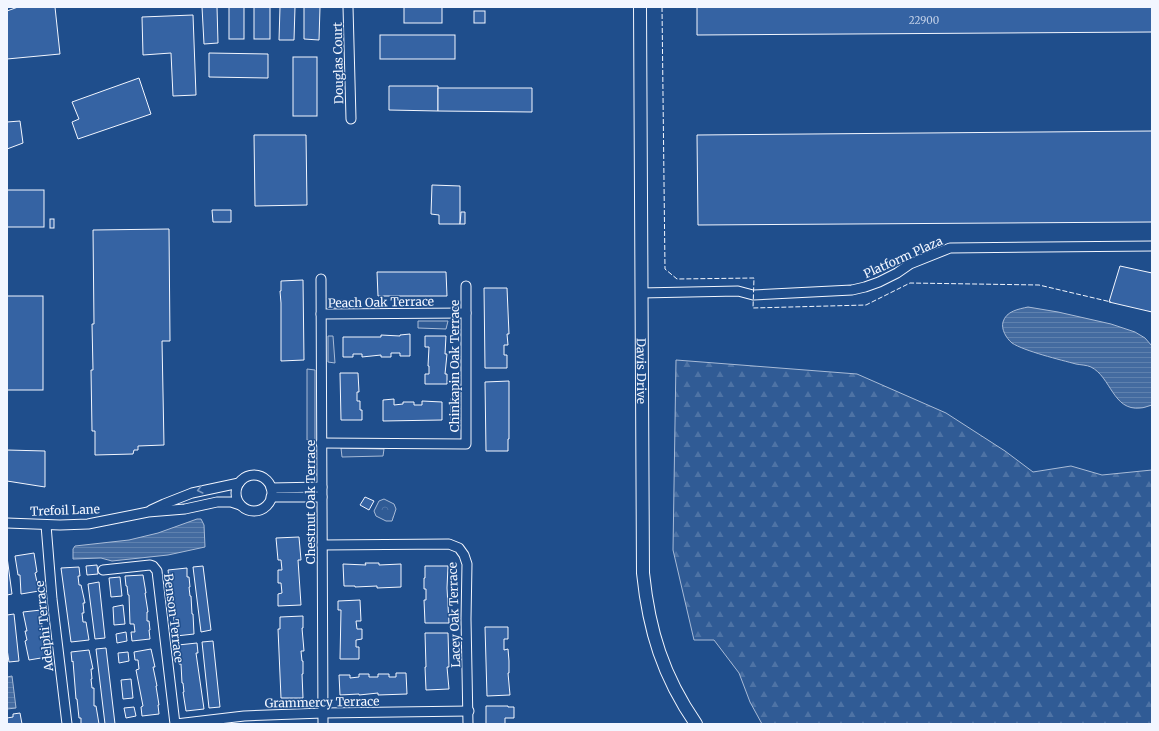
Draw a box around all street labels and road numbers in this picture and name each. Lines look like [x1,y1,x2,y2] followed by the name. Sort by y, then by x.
[330,22,346,104] street label: Douglas Court
[861,233,945,281] street label: Platform Plaza
[328,294,434,310] street label: Peach Oak Terrace
[447,300,462,432] street label: Chinkapin Oak Terrace
[634,338,650,404] street label: Davis Drive
[303,440,318,564] street label: Chestnut Oak Terrace
[30,501,100,519] street label: Trefoil Lane
[445,562,463,668] street label: Lacey Oak Terrace
[161,572,187,664] street label: Benson Terrace
[32,580,56,673] street label: Adelphi Terrace
[264,693,380,711] street label: Grammercy Terrace

